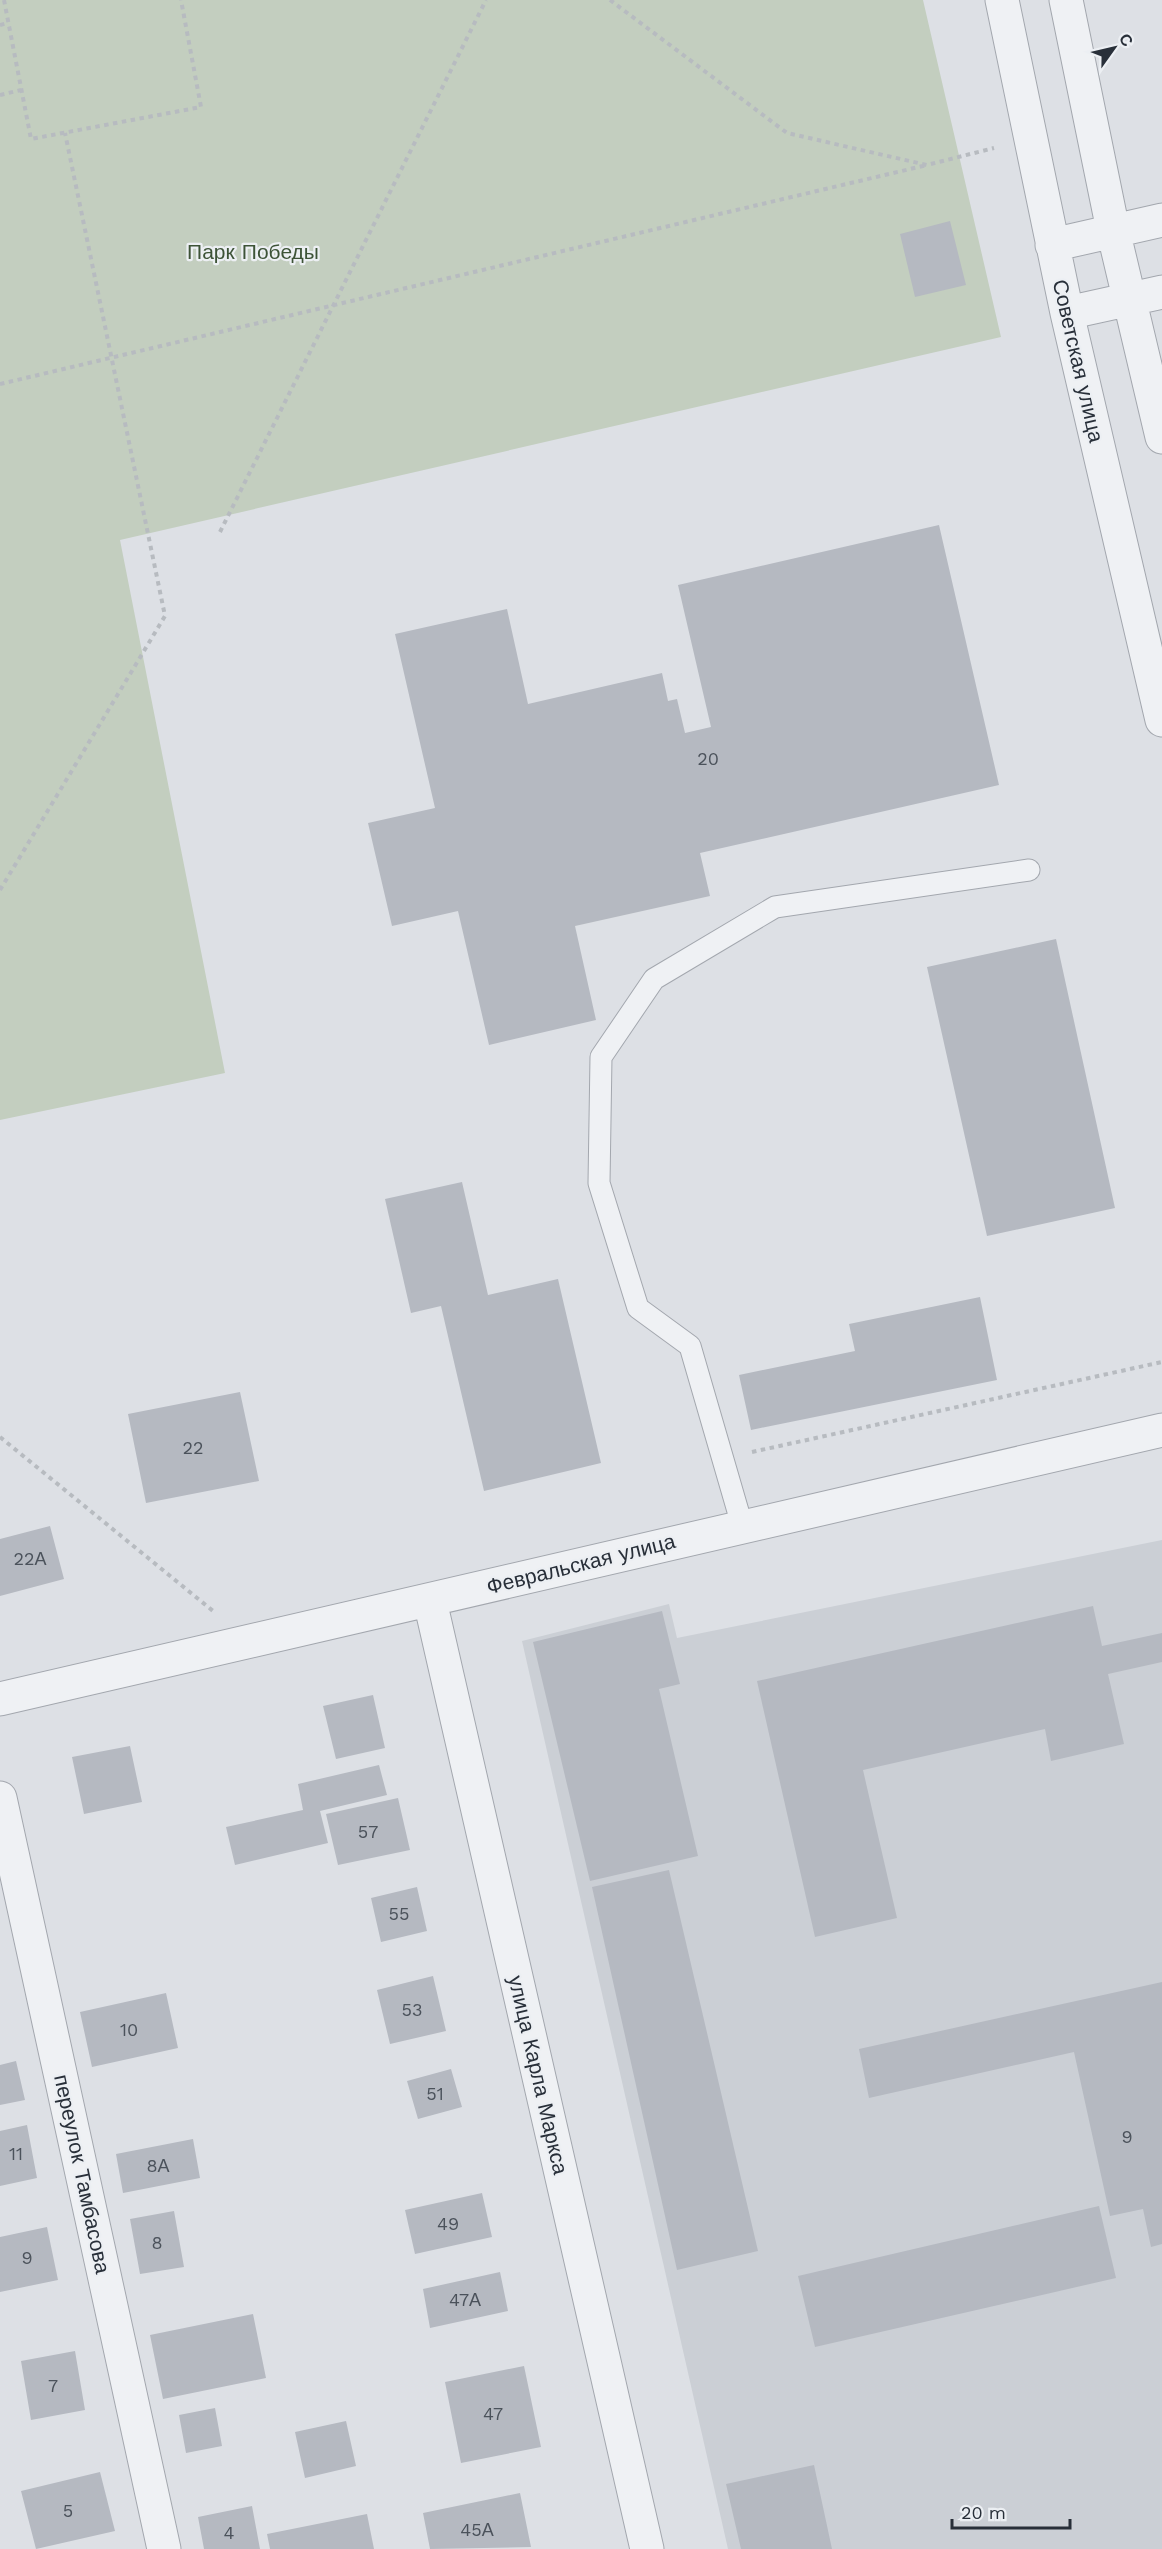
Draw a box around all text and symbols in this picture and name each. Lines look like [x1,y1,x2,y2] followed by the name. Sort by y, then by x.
[1084,18,1144,78] north arrow
[1115,30,1137,50] text: С
[187,239,319,264] park label: Парк Победы
[1048,277,1109,445] street label: Советская улица
[697,748,719,769] house number: 20
[183,1437,204,1458] house number: 22
[484,1528,678,1599] street label: Февральская улица
[14,1548,47,1569] house number: 22А
[358,1821,378,1842] house number: 57
[389,1903,409,1924] house number: 55
[503,1973,574,2177] street label: улица Карла Маркса
[402,1999,422,2020] house number: 53
[120,2019,138,2040] house number: 10
[49,2072,116,2276] street label: переулок Тамбасова
[426,2083,444,2104] house number: 51
[1121,2126,1133,2147] house number: 9
[9,2143,23,2164] house number: 11
[146,2155,170,2176] house number: 8А
[437,2213,459,2234] house number: 49
[151,2232,163,2253] house number: 8
[21,2247,33,2268] house number: 9
[449,2289,481,2310] house number: 47А
[48,2375,58,2396] house number: 7
[483,2403,503,2424] house number: 47
[952,2492,1070,2530] scale bar
[63,2500,73,2521] house number: 5
[961,2502,1006,2523] text: 20 m
[460,2519,494,2540] house number: 45А
[224,2522,235,2543] house number: 4

